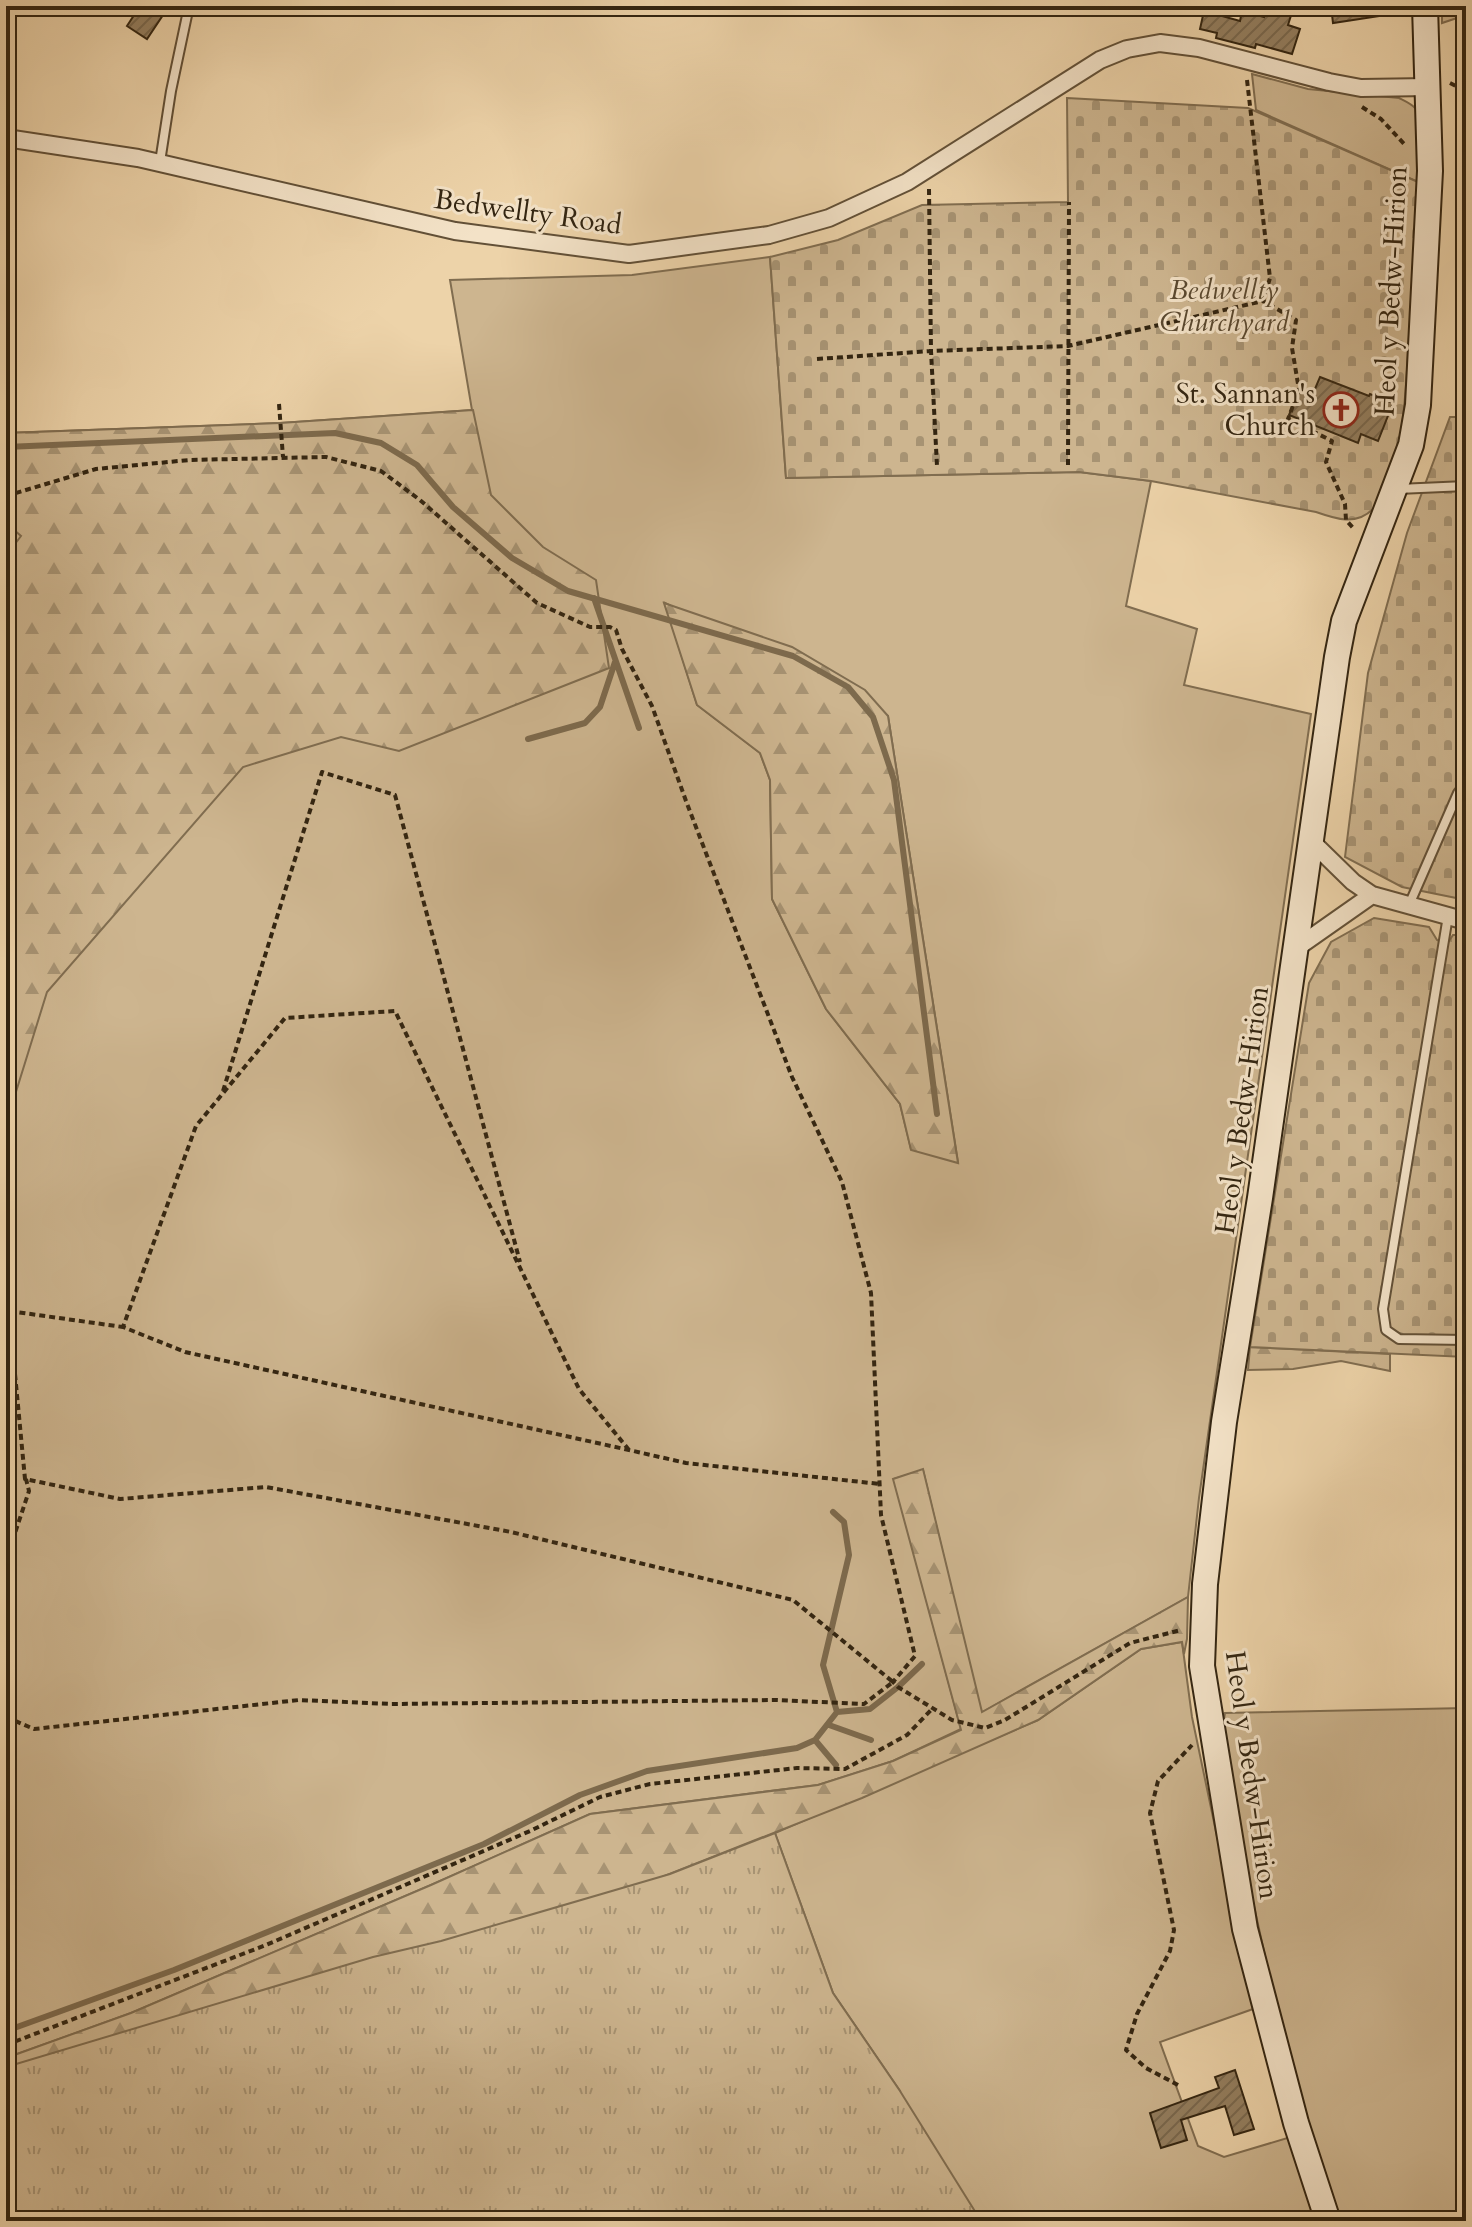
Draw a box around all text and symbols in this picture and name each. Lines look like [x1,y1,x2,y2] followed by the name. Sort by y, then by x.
[1365,165,1417,417] street label: Heol y Bedw-Hirion
[432,180,624,244] street label: Bedwellty Road
[1159,271,1290,341] park label: Bedwellty Churchyard
[1176,375,1315,445] place label: St. Sannan's Church
[1322,391,1360,429] church icon: St. Sannan's Church
[1206,983,1278,1237] street label: Heol y Bedw-Hirion
[1216,1648,1288,1902] street label: Heol y Bedw-Hirion

